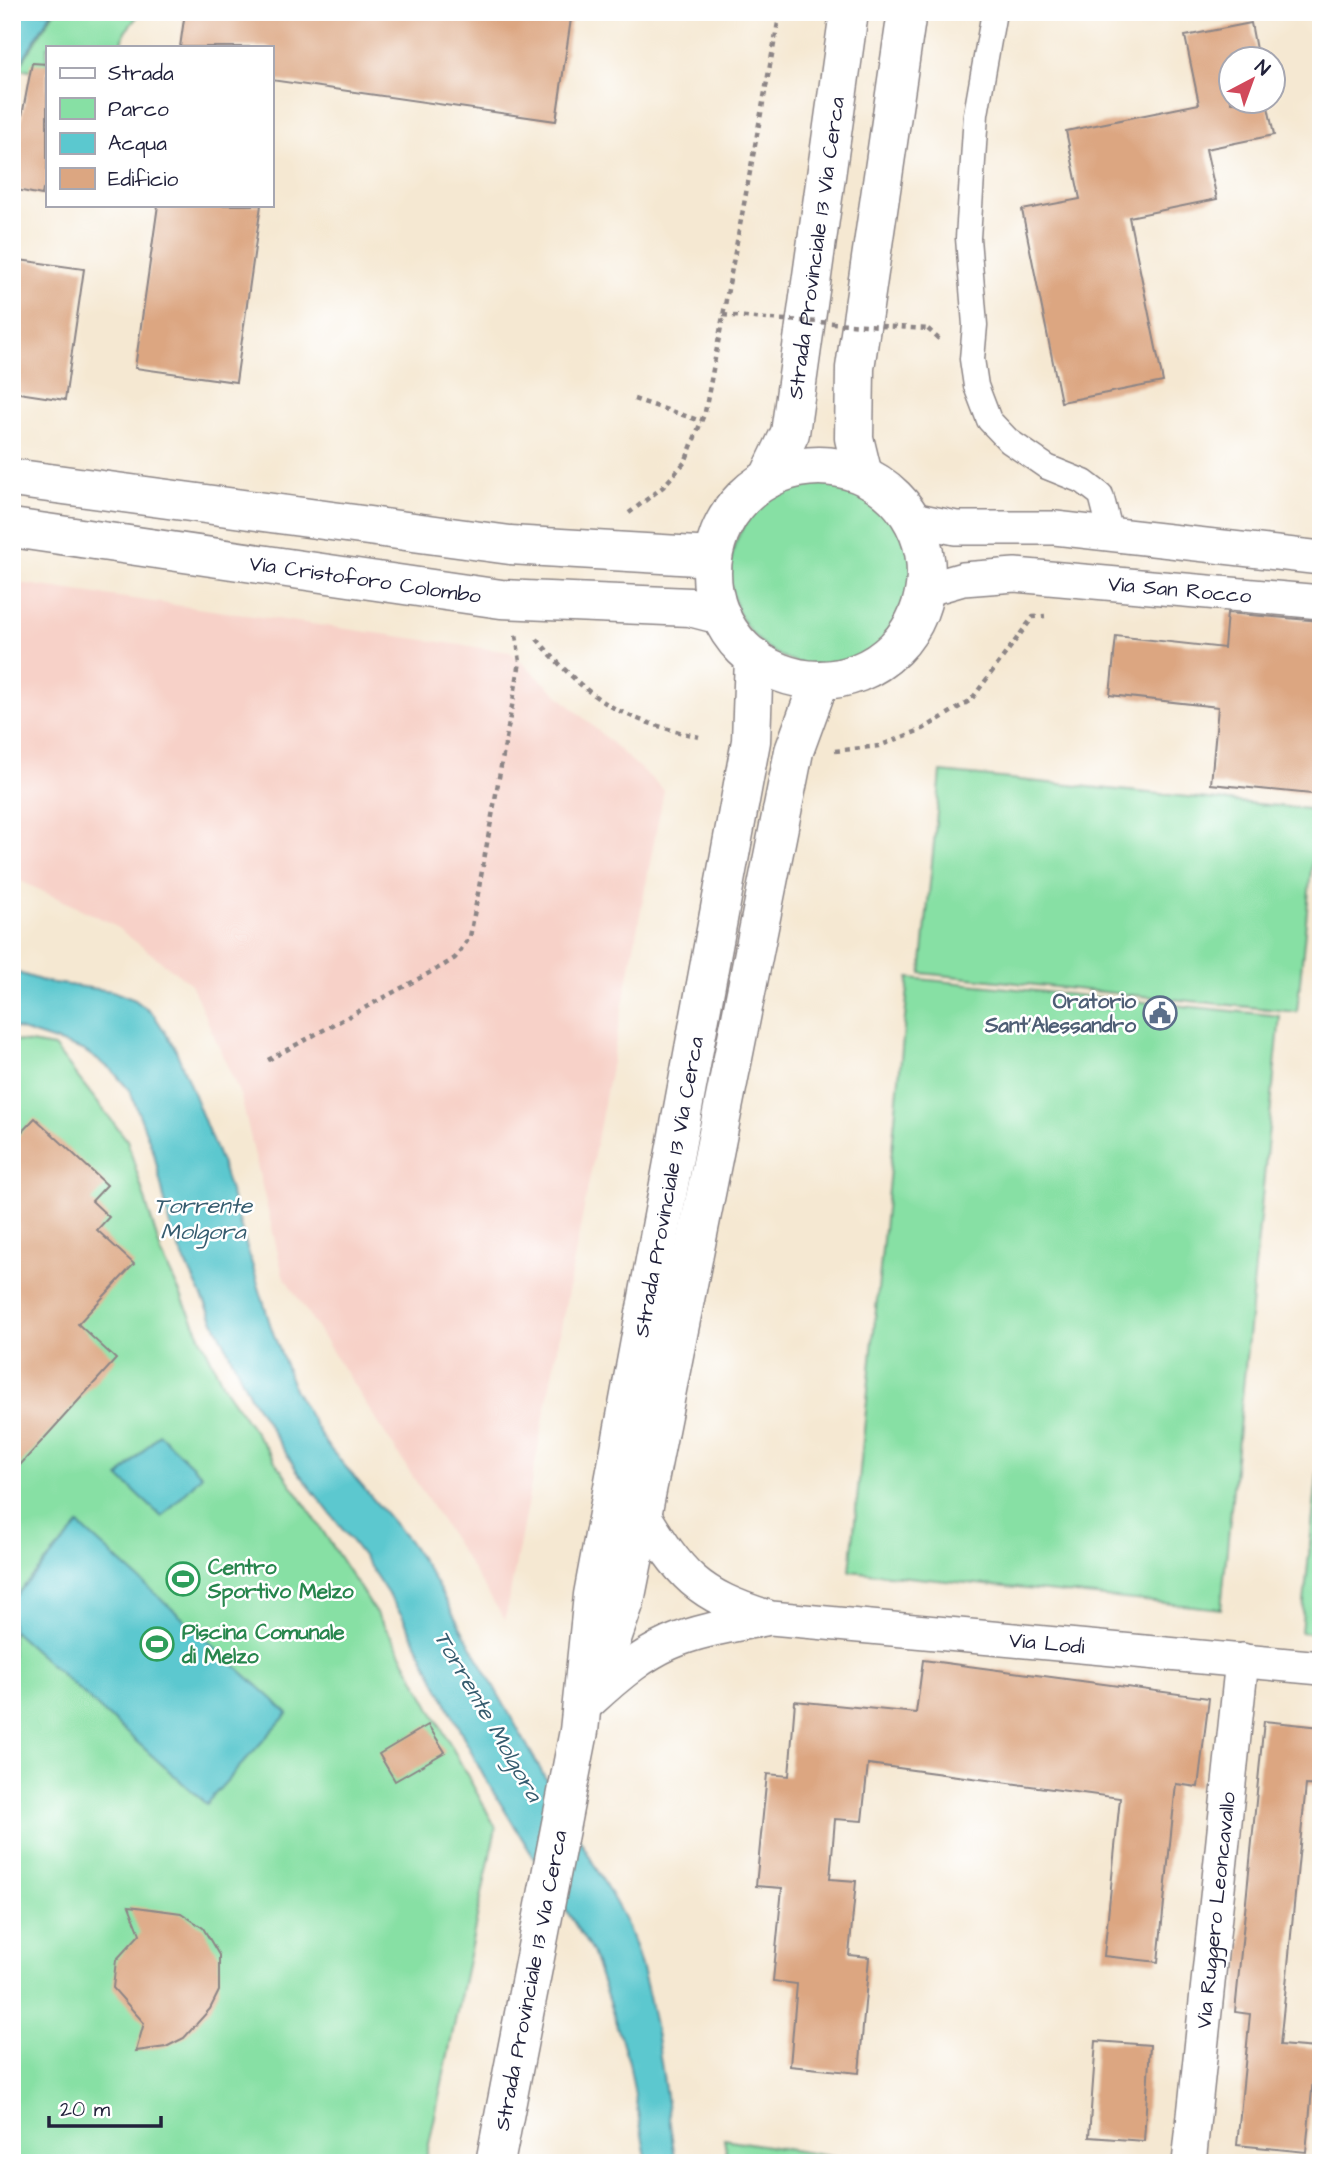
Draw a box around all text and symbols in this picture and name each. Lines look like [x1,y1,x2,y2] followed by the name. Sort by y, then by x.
[46,46,273,206] legend
[1218,46,1288,116] north arrow
[1249,54,1276,82] text: N
[108,59,174,88] text: Strada
[780,94,852,401] street label: Strada Provinciale 13 Via Cerca
[108,95,169,124] text: Parco
[108,129,167,158] text: Acqua
[108,165,178,194] text: Edificio
[247,548,483,610] street label: Via Cristoforo Colombo
[1107,569,1253,610] street label: Via San Rocco
[984,987,1136,1040] place label: Oratorio Sant'Alessandro
[1141,994,1179,1032] public building icon: Oratorio Sant'Alessandro
[627,1034,711,1339] street label: Strada Provinciale 13 Via Cerca
[154,1190,254,1249] water label: Torrente Molgora
[207,1553,354,1607] place label: Centro Sportivo Melzo
[164,1560,202,1598] sports icon: Centro Sportivo Melzo
[181,1618,345,1671] place label: Piscina Comunale di Melzo
[138,1625,176,1663] sports icon: Piscina Comunale di Melzo
[425,1625,551,1809] water label: Torrente Molgora
[1008,1625,1086,1661] street label: Via Lodi
[1189,1790,1243,2030] street label: Via Ruggero Leoncavallo
[487,1828,574,2133] street label: Strada Provinciale 13 Via Cerca
[49,2084,161,2128] scale bar
[60,2095,111,2124] text: 20 m

